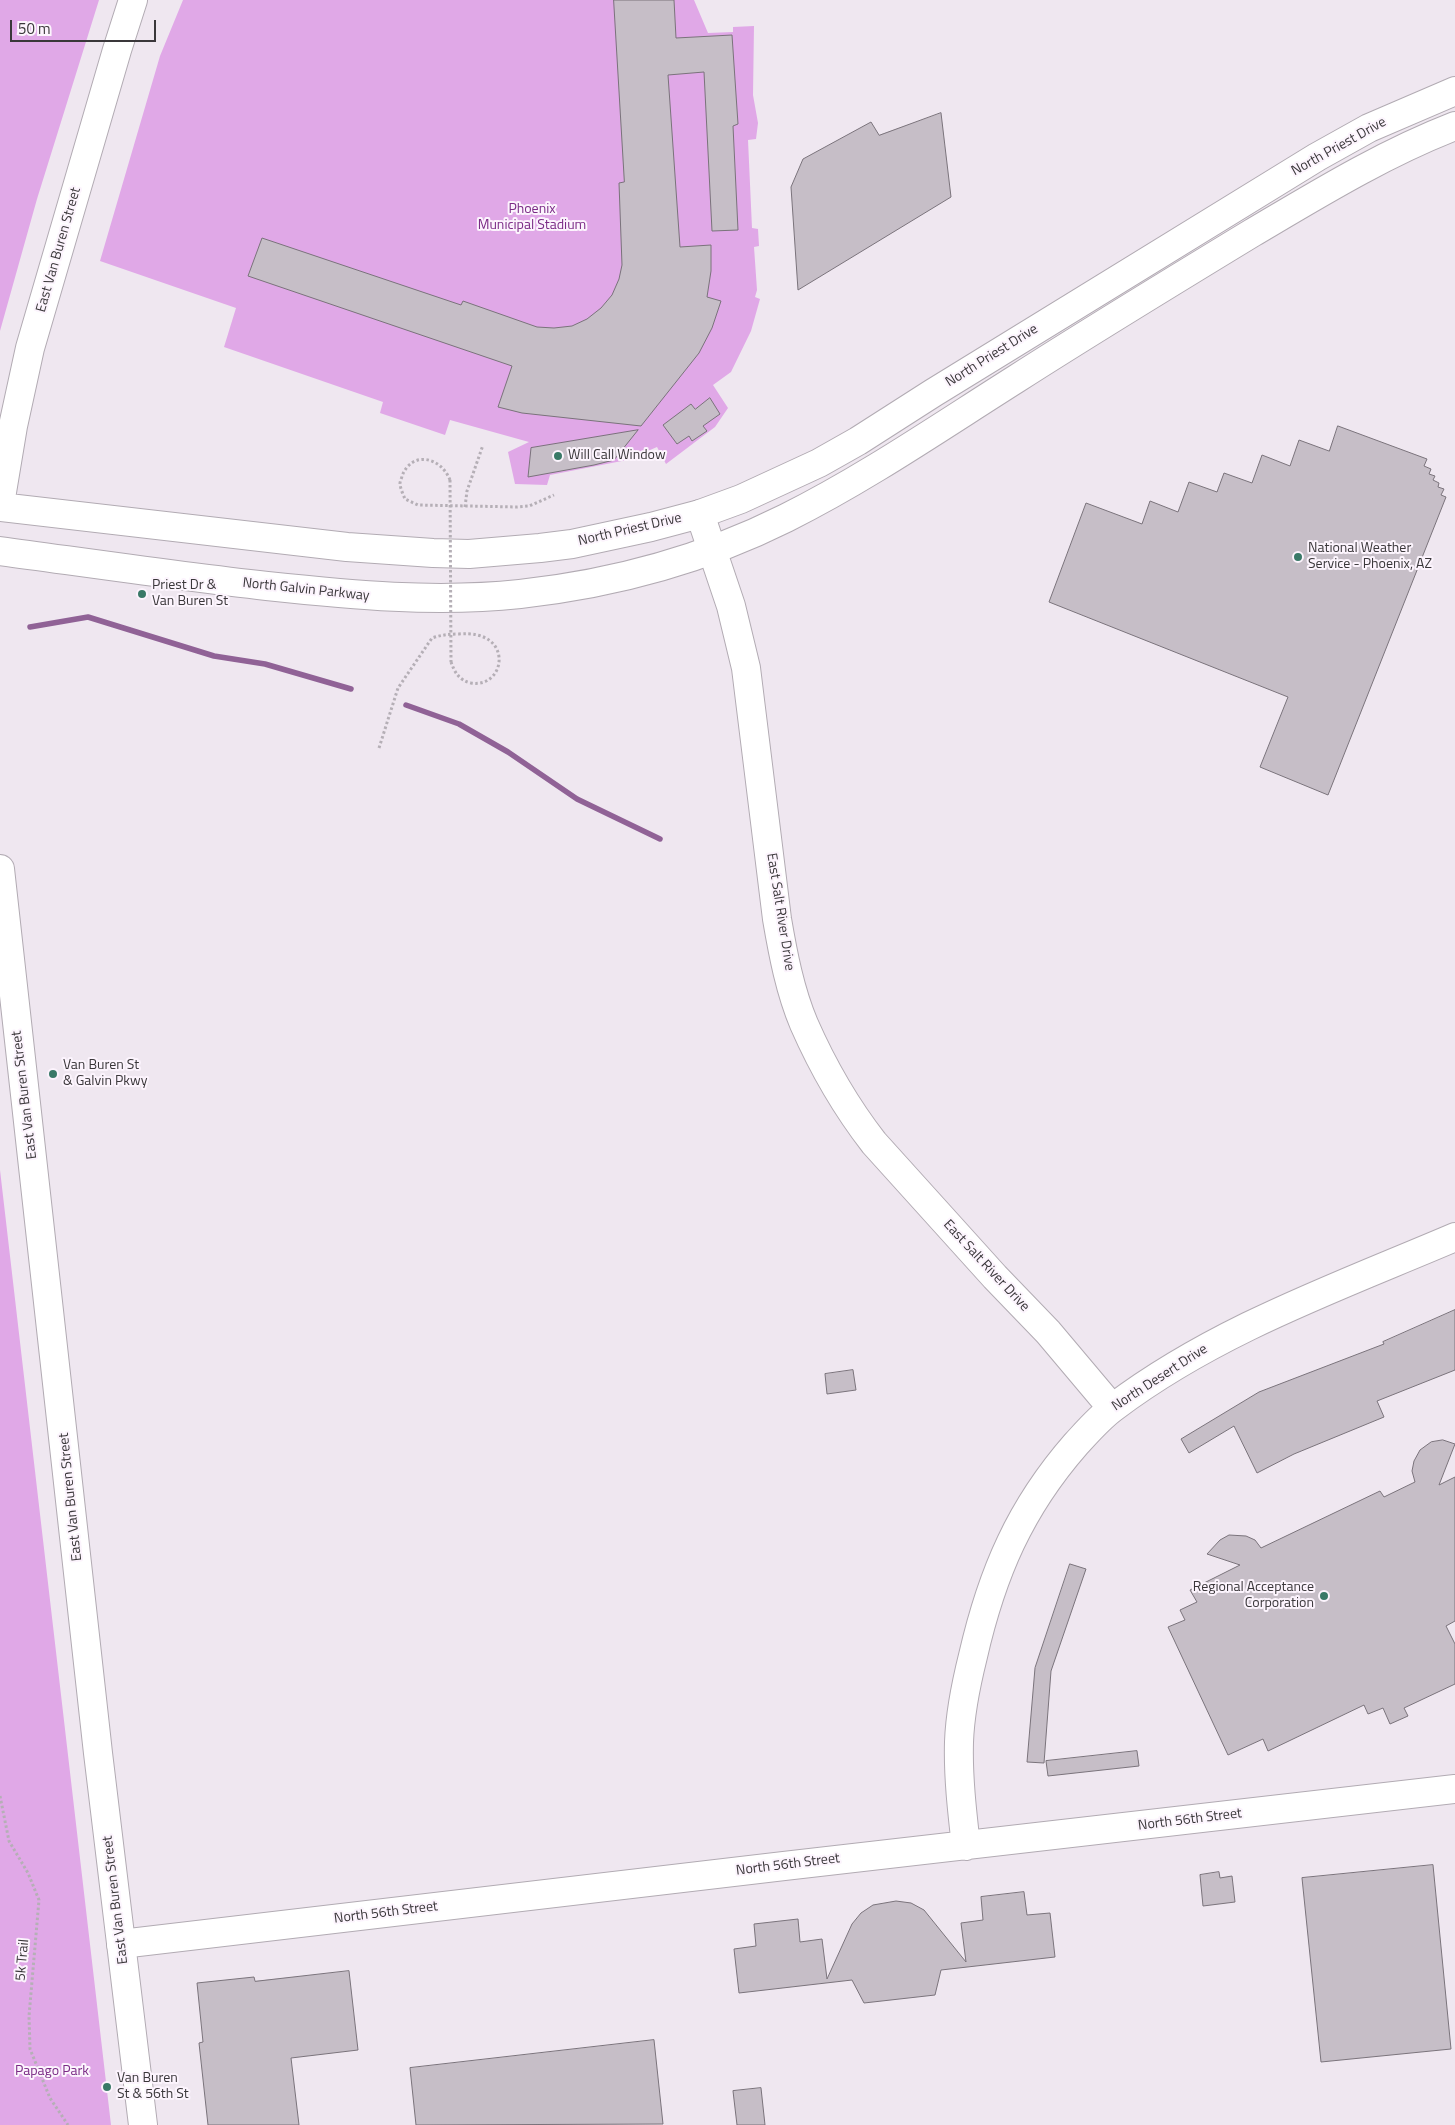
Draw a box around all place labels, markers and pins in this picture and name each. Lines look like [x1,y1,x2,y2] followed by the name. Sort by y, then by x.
[568,448,666,464] place label: Will Call Window
[552,450,564,462] marker: Will Call Window
[1308,541,1432,574] place label: National Weather Service - Phoenix, AZ
[1292,551,1304,563] marker: National Weather Service - Phoenix, AZ
[152,578,228,610] place label: Priest Dr & Van Buren St
[136,588,148,600] marker: Priest Dr & Van Buren St
[63,1058,147,1090] place label: Van Buren St & Galvin Pkwy
[47,1068,59,1080] marker: Van Buren St & Galvin Pkwy
[1193,1580,1314,1612] place label: Regional Acceptance Corporation
[1318,1590,1330,1602] marker: Regional Acceptance Corporation
[117,2071,189,2104] place label: Van Buren St & 56th St
[101,2081,113,2093] marker: Van Buren St & 56th St

